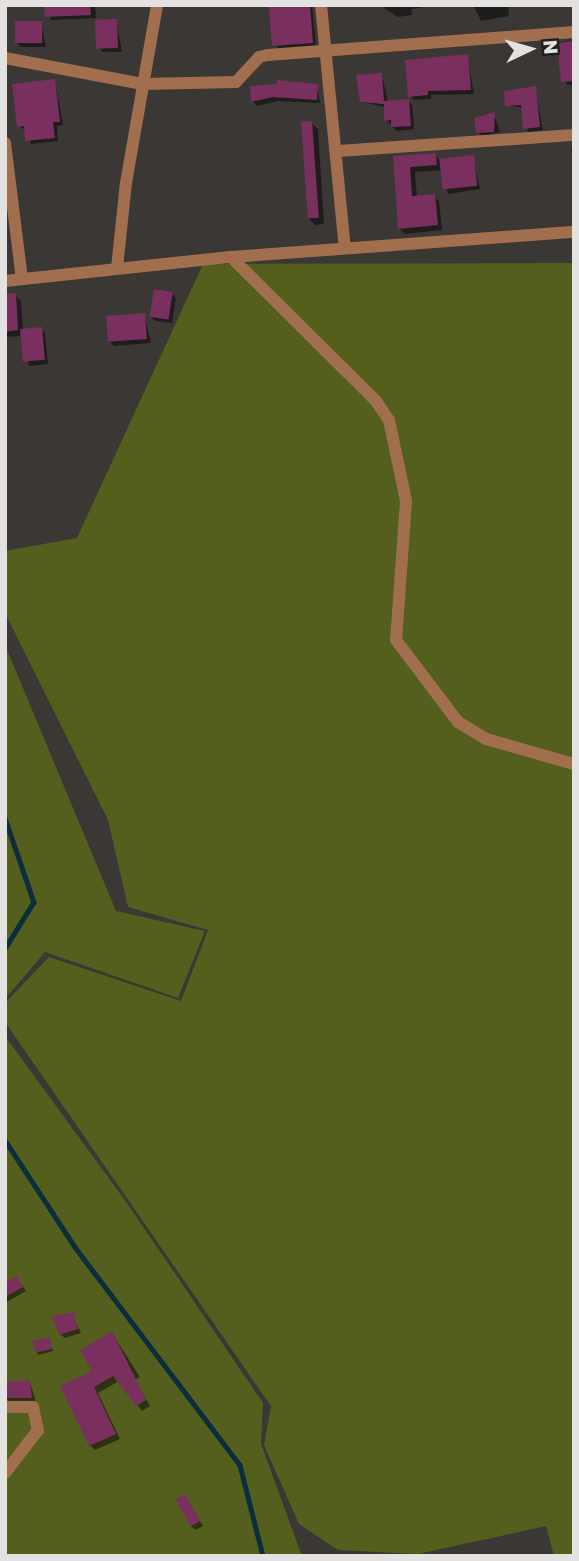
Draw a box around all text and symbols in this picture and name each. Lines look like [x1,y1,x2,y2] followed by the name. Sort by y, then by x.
[495,14,565,84] north arrow
[539,39,564,55] text: N

